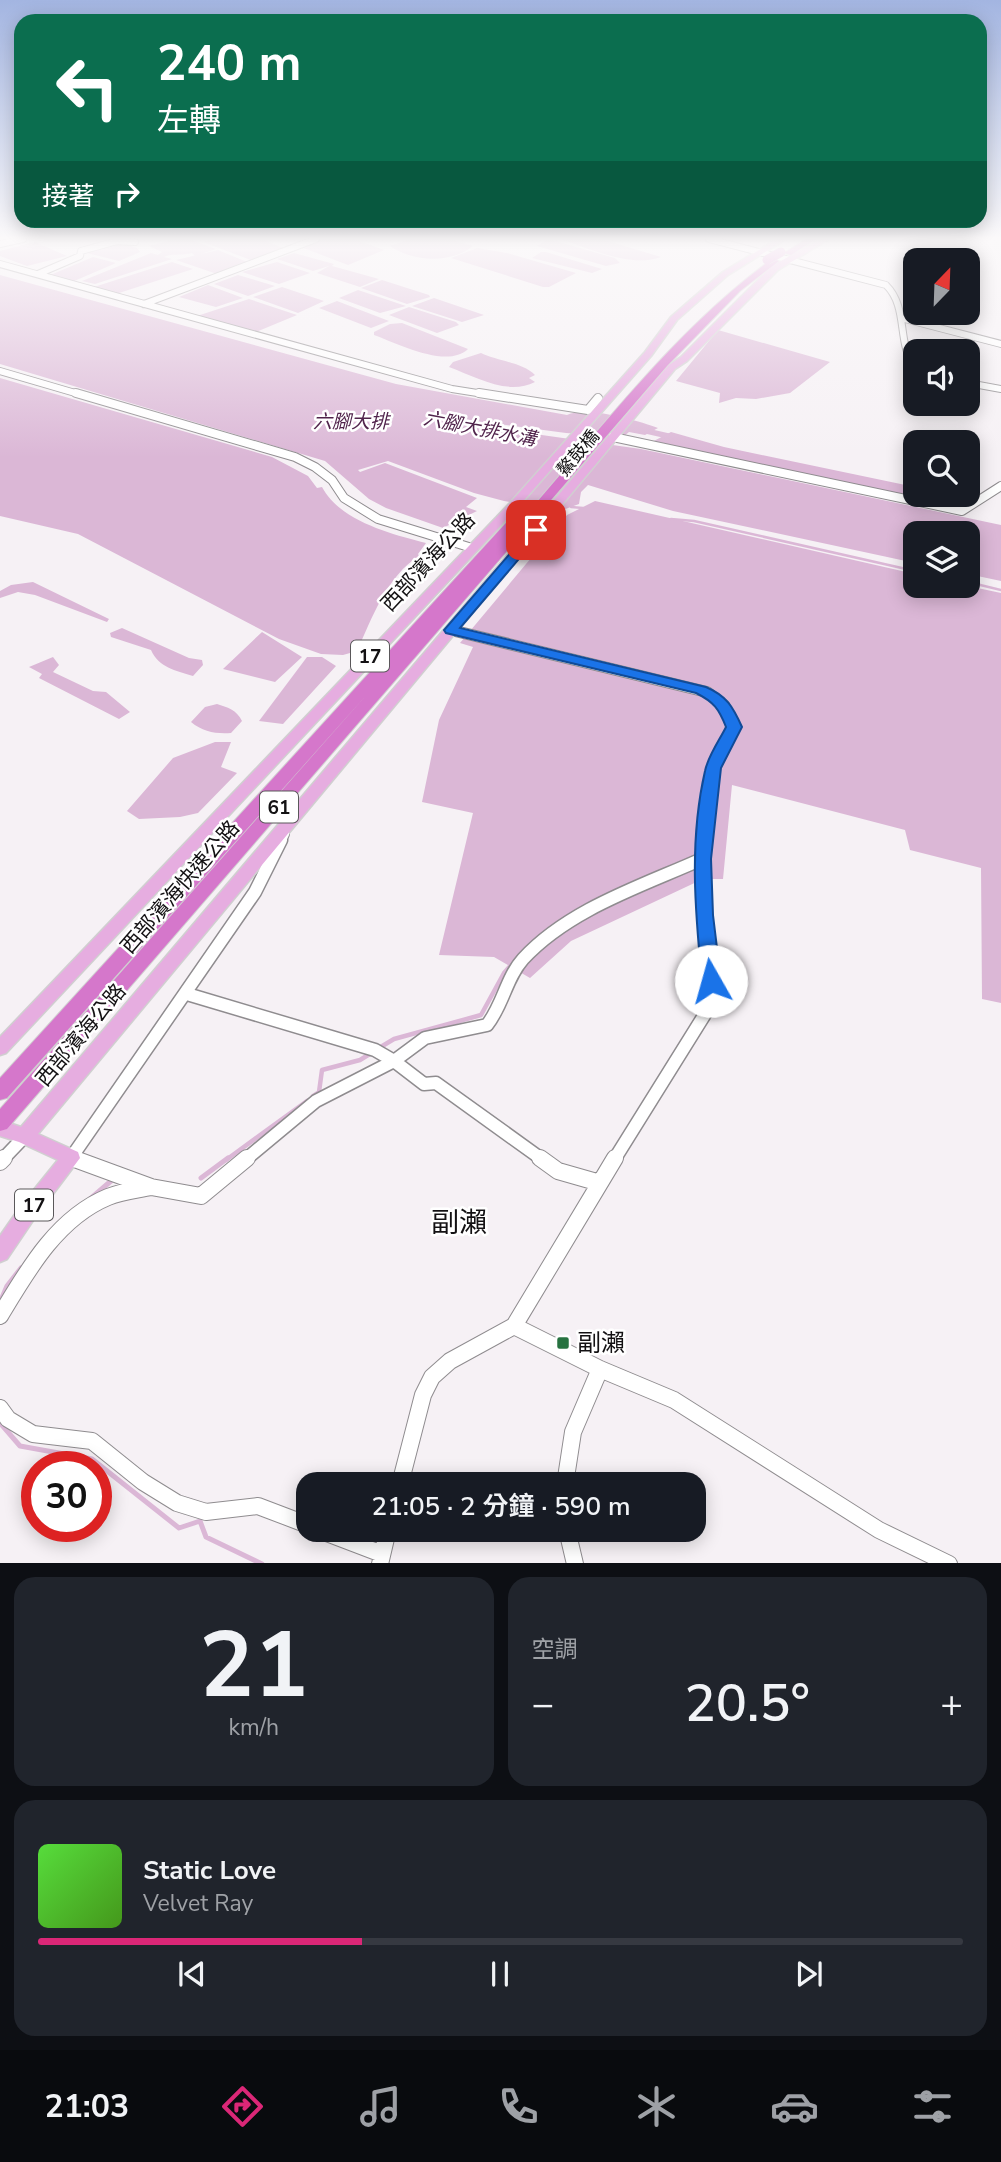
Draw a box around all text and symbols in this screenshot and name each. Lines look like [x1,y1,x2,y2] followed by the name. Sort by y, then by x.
[157,30,301,97] text: 240 m
[42,42,133,133] icon: left
[157,99,221,142] text: 左轉
[108,175,146,213] icon: right
[42,179,94,214] text: 接著
[903,248,980,326] north arrow
[903,248,980,598] map controls
[903,339,980,416] button: sound
[421,405,541,453] water label: 六腳大排水溝
[313,409,392,435] water label: 六腳大排
[551,425,605,481] street label: 鰲鼓橋
[903,430,980,507] button: search
[506,500,566,560] pin
[375,506,481,618] street label: 西部濱海公路
[517,511,555,549] icon: arrive
[903,521,980,598] button: layers
[351,640,389,671] road number: 17
[260,792,298,822] road number: 61
[114,814,246,960] street label: 西部濱海快速公路
[674,944,748,1018] position arrow
[30,978,132,1092] street label: 西部濱海公路
[15,1190,53,1220] road number: 17
[431,1204,487,1242] district label: 副瀨
[577,1327,625,1359] place label: 副瀨
[555,1335,571,1351] marker: 副瀨
[21,1451,112,1542] speed limit sign: 30
[372,1489,630,1524] text: 21:05 · 2 分鐘 · 590 m
[199,1604,308,1728] text: 21
[532,1634,578,1665] text: 空調
[685,1668,810,1739] text: 20.5°
[532,1679,554,1730] text: −
[940,1679,963,1730] text: +
[228,1712,279,1743] text: km/h
[143,1853,276,1888] text: Static Love
[143,1888,253,1919] text: Velvet Ray
[173,1955,211,1993] icon: previous
[481,1955,519,1993] icon: pause
[790,1955,828,1993] icon: next
[218,2082,267,2131] icon: directions
[356,2082,405,2131] icon: music
[494,2082,543,2131] icon: phone
[632,2082,681,2131] icon: climate
[770,2082,819,2131] icon: car
[908,2082,957,2131] icon: filters
[44,2085,129,2128] text: 21:03

